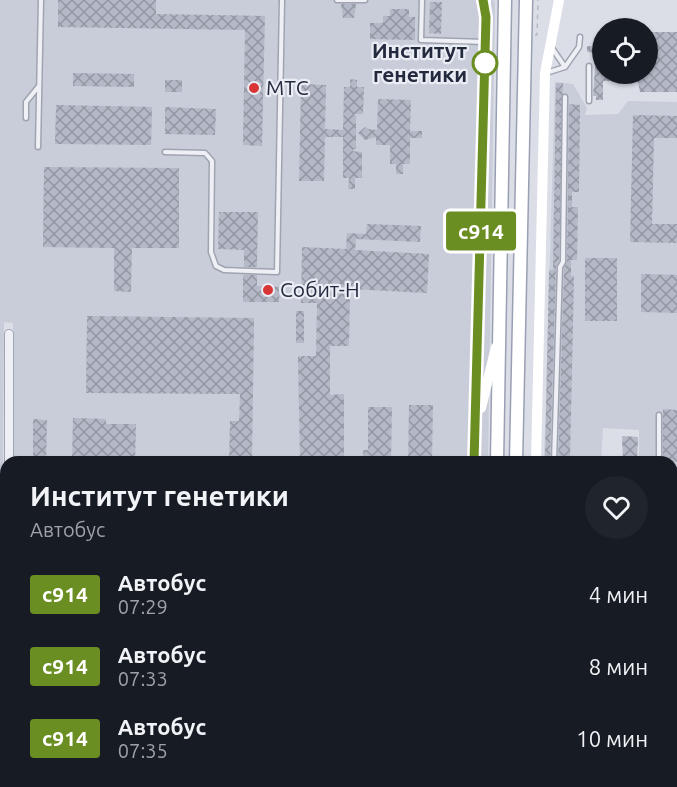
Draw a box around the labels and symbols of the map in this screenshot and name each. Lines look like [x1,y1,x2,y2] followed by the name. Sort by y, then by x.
[372,38,467,86] place label: Институт генетики
[472,50,498,76] marker: Институт генетики
[266,75,309,99] place label: МТС
[247,81,261,95] marker: МТС
[439,212,523,250] line badge: с914
[280,277,360,301] place label: Собит-Н
[261,283,275,297] marker: Собит-Н

